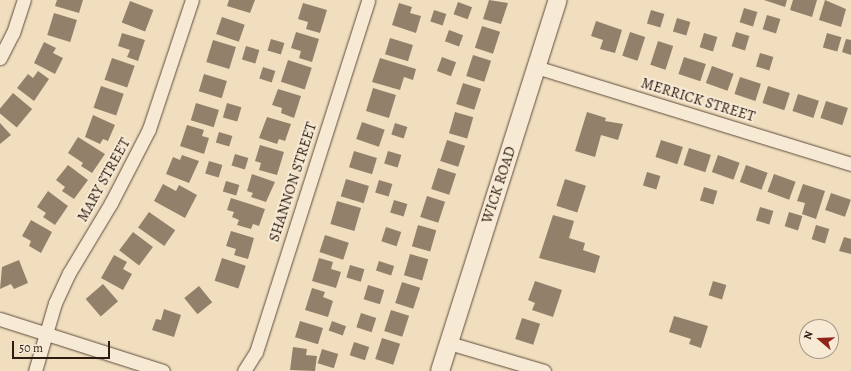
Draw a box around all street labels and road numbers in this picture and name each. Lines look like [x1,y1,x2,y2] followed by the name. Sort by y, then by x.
[639,74,757,126] street label: MERRICK STREET
[265,120,321,244] street label: SHANNON STREET
[74,135,134,225] street label: MARY STREET
[478,144,520,226] street label: WICK ROAD

